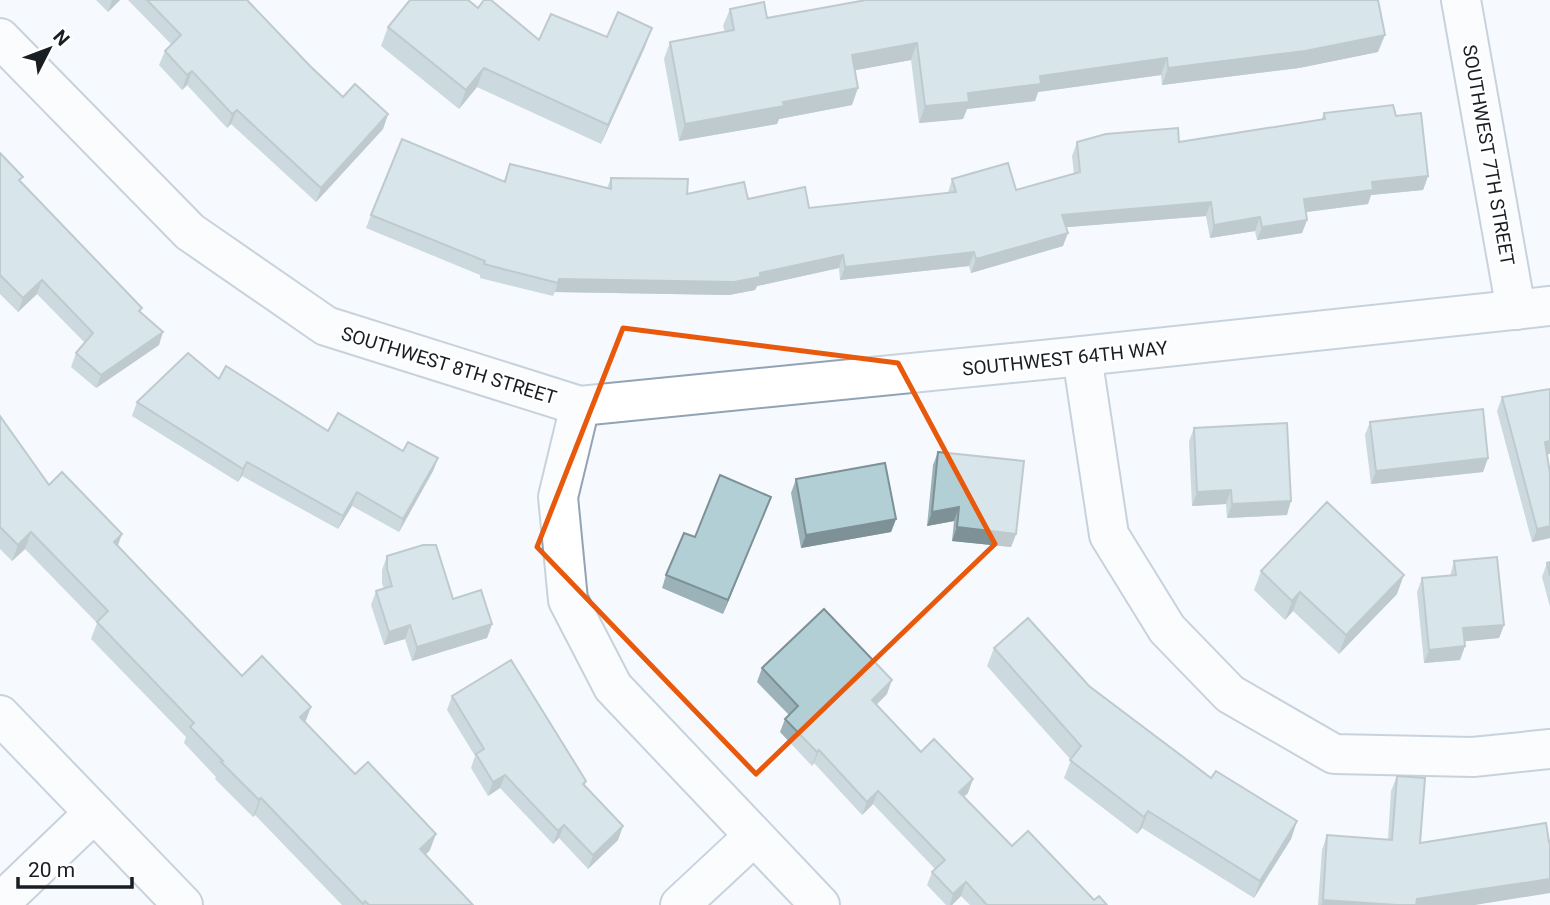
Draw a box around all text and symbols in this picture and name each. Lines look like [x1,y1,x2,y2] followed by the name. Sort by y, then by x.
[14,14,84,84] north arrow
[48,25,74,51] text: N
[1458,43,1519,267] street label: SOUTHWEST 7TH STREET
[338,322,559,409] street label: SOUTHWEST 8TH STREET
[961,336,1170,381] street label: SOUTHWEST 64TH WAY
[18,846,131,890] scale bar
[28,858,75,882] text: 20 m

